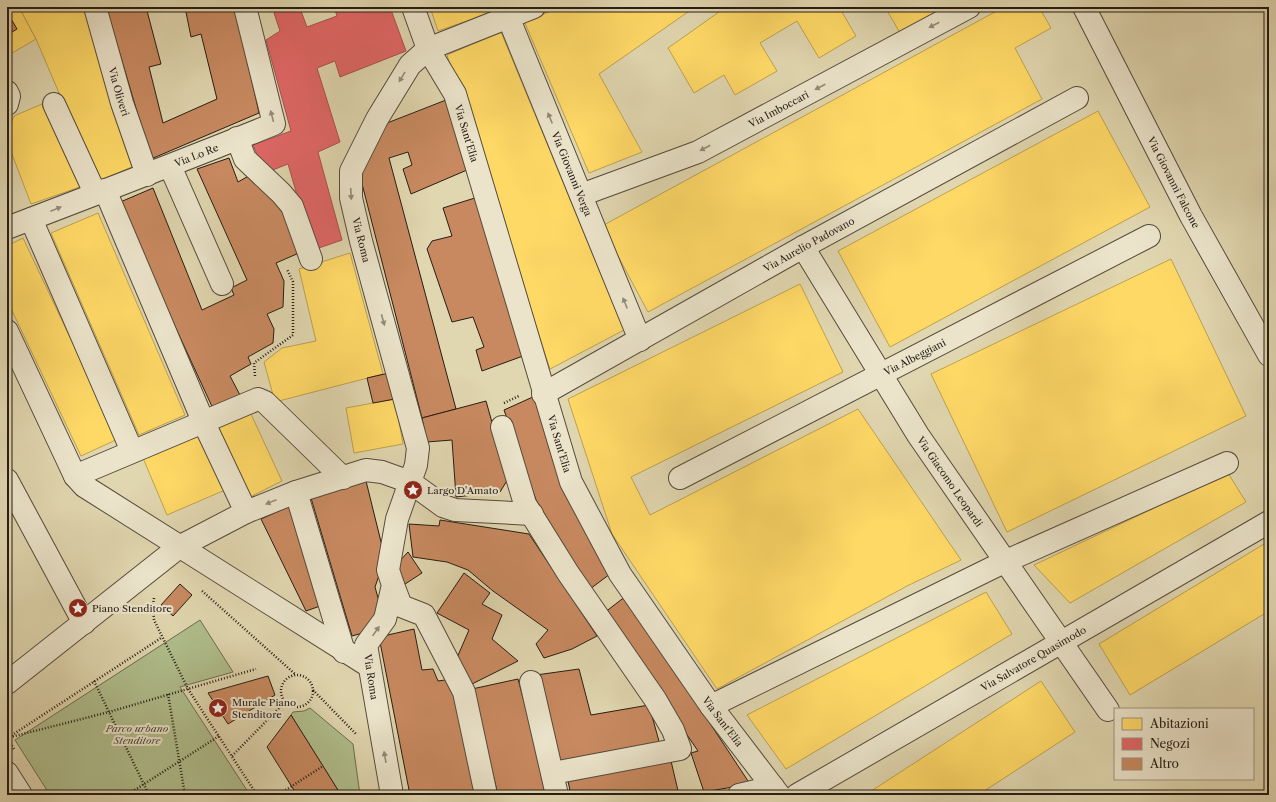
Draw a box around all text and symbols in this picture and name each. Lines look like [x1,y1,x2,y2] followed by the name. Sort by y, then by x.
[929,22,940,29] one-way arrow
[105,65,133,118] street label: Via Oliveri
[399,71,406,83] one-way arrow
[814,83,826,90] one-way arrow
[745,88,811,131] street label: Via Imboccari
[452,102,482,164] street label: Via Sant'Elia
[269,109,275,121] one-way arrow
[546,112,552,124] one-way arrow
[549,129,595,218] street label: Via Giovanni Verga
[1144,133,1203,231] street label: Via Giovanni Falcone
[171,140,221,170] street label: Via Lo Re
[699,145,711,151] one-way arrow
[348,188,355,200] one-way arrow
[51,205,63,211] one-way arrow
[760,214,857,275] street label: Via Aurelio Padovano
[349,215,373,265] street label: Via Roma
[622,298,628,309] one-way arrow
[380,314,386,326] one-way arrow
[881,336,948,379] street label: Via Albeggiani
[544,412,574,475] street label: Via Sant'Elia
[914,433,986,529] street label: Via Giacomo Leopardi
[402,479,424,501] place icon: Largo D'Amato
[427,484,498,497] place label: Largo D'Amato
[264,500,276,506] one-way arrow
[67,597,89,619] place icon: Piano Stenditore
[92,602,172,615] place label: Piano Stenditore
[977,623,1088,694] street label: Via Salvatore Quasimodo
[372,626,380,636] one-way arrow
[361,652,381,701] street label: Via Roma
[699,693,746,750] street label: Via Sant'Elia
[232,696,296,721] place label: Murale Piano Stenditore
[207,697,229,719] place icon: Murale Piano Stenditore
[1114,708,1254,780] legend
[1149,716,1209,731] text: Abitazioni
[105,722,169,747] park label: Parco urbano Stenditore
[1150,736,1190,751] text: Negozi
[382,751,388,763] one-way arrow
[1149,756,1179,771] text: Altro

